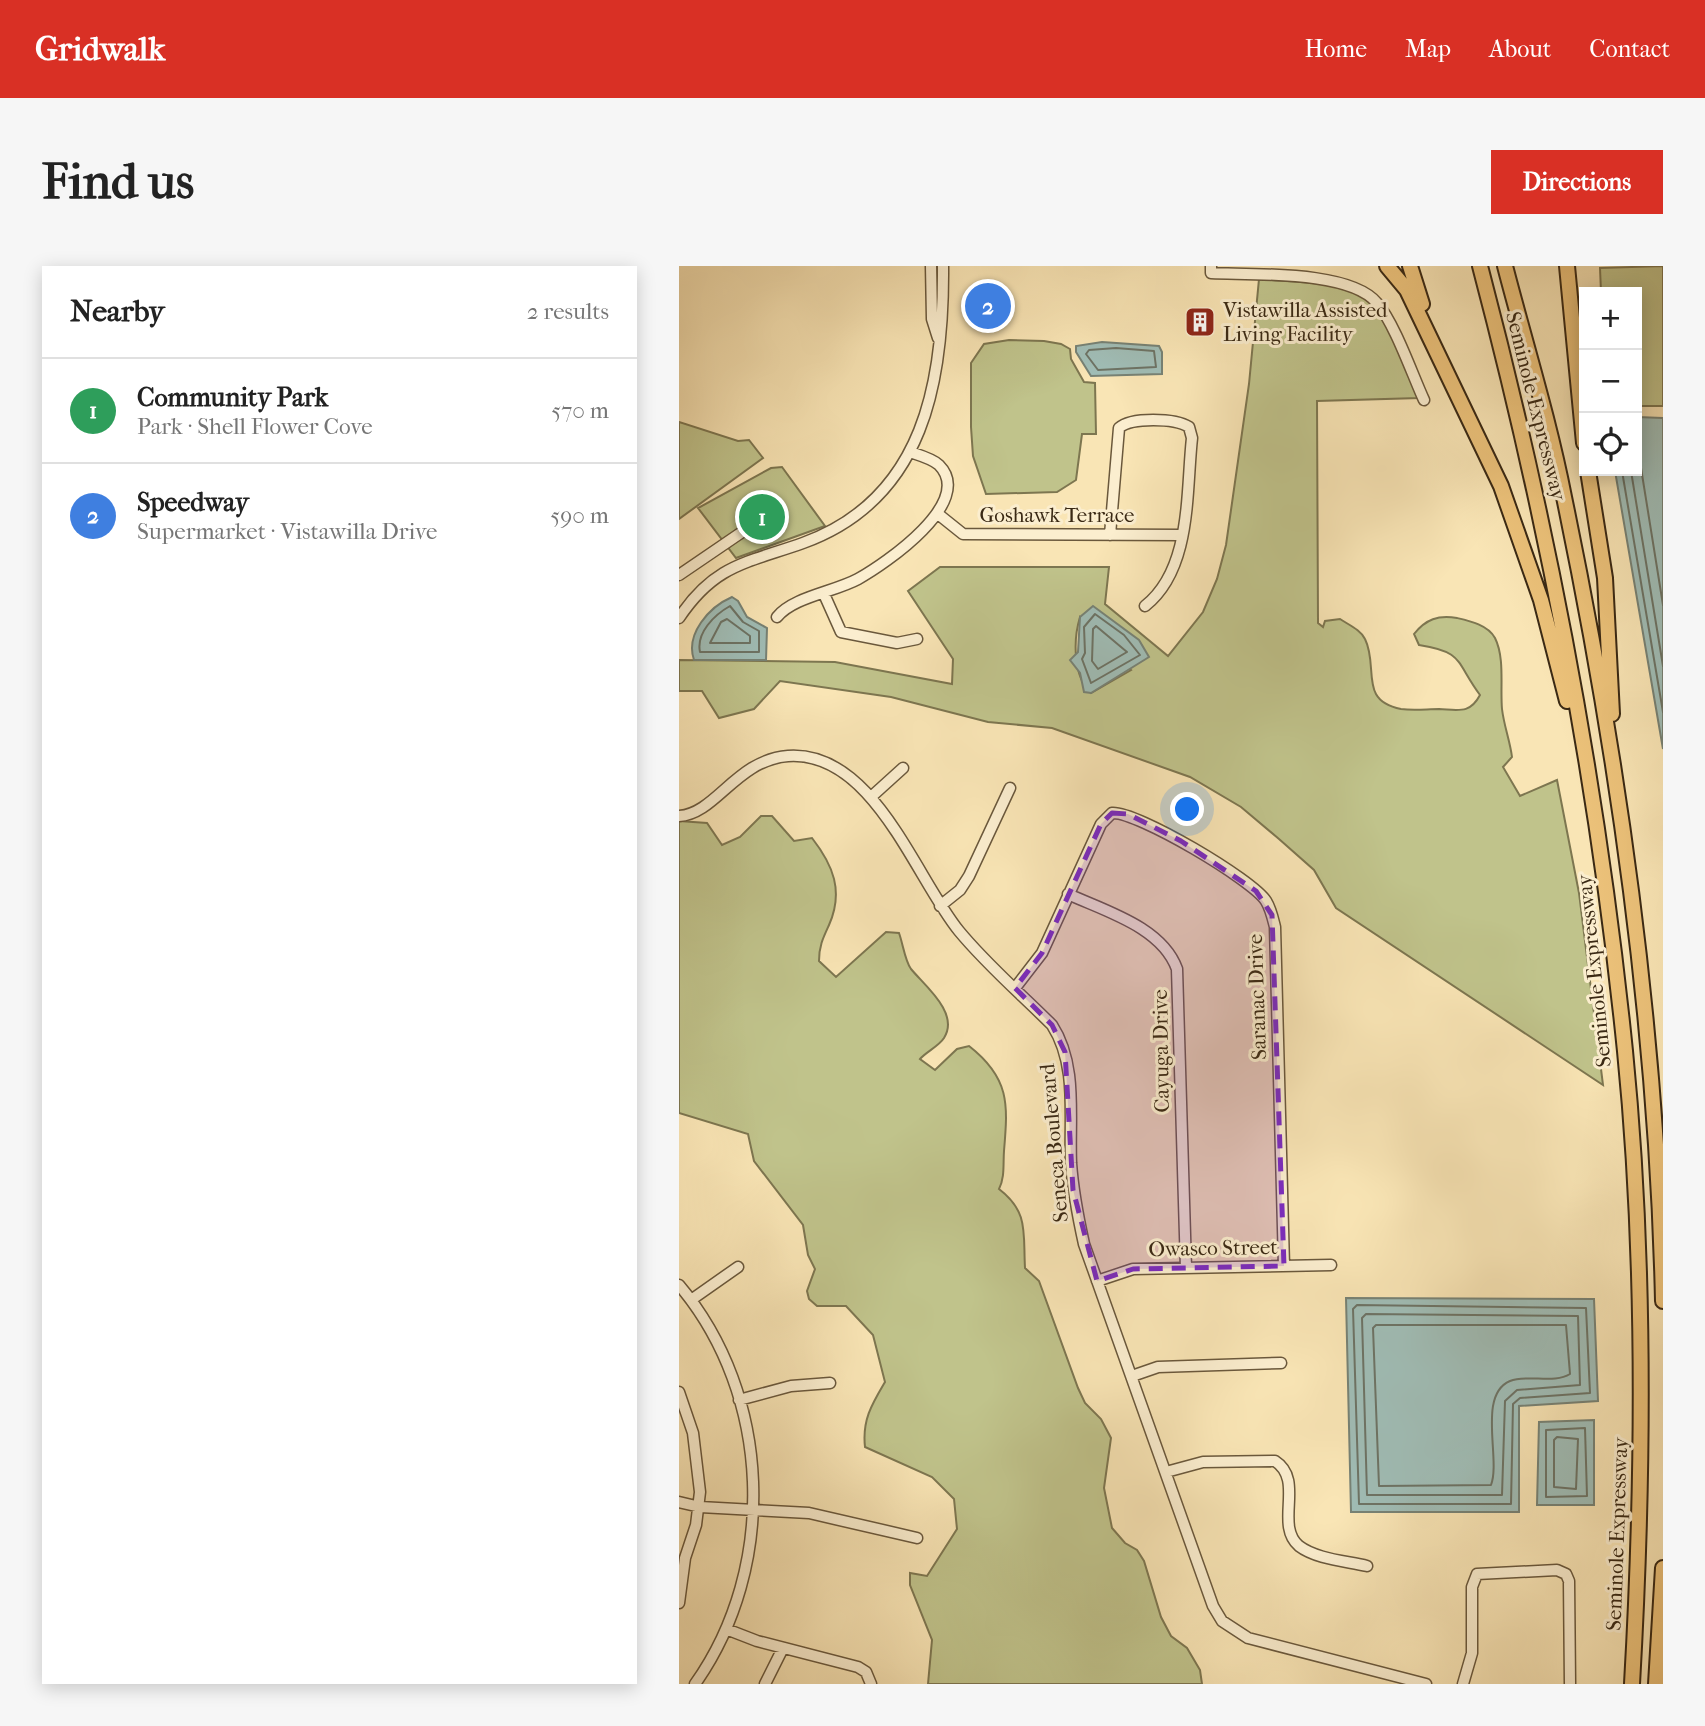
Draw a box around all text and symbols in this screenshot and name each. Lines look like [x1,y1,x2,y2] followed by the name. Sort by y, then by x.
[35,30,165,69] text: Gridwalk
[1305,35,1367,63] text: Home
[1405,35,1451,63] text: Map
[1489,35,1551,63] text: About
[1589,35,1670,63] text: Contact
[1491,150,1663,214] button: Directions
[42,153,194,211] text: Find us
[965,280,1011,332] pin: 2
[1579,287,1642,476] map controls
[1579,287,1642,350] button: +
[70,294,165,329] text: Nearby
[527,298,609,325] text: 2 results
[1222,298,1388,346] place label: Vistawilla Assisted Living Facility
[1183,305,1217,339] building icon: Vistawilla Assisted Living Facility
[1501,309,1571,504] street label: Seminole Expressway
[1579,350,1642,413] button: −
[137,382,328,413] text: Community Park
[89,397,97,424] text: 1
[551,397,609,424] text: 570 m
[137,413,373,440] text: Park · Shell Flower Cove
[1579,413,1642,476] button: locate
[137,487,249,518] text: Speedway
[739,491,785,543] pin: 1
[87,502,99,529] text: 2
[550,502,609,529] text: 590 m
[980,503,1134,527] street label: Goshawk Terrace
[137,518,437,545] text: Supermarket · Vistawilla Drive
[1170,792,1204,826] your location
[1572,873,1616,1069] street label: Seminole Expressway
[1243,934,1271,1060] street label: Saranac Drive
[1148,989,1174,1113] street label: Cayuga Drive
[1035,1062,1073,1223] street label: Seneca Boulevard
[1148,1235,1278,1261] street label: Owasco Street
[1602,1436,1632,1631] street label: Seminole Expressway

